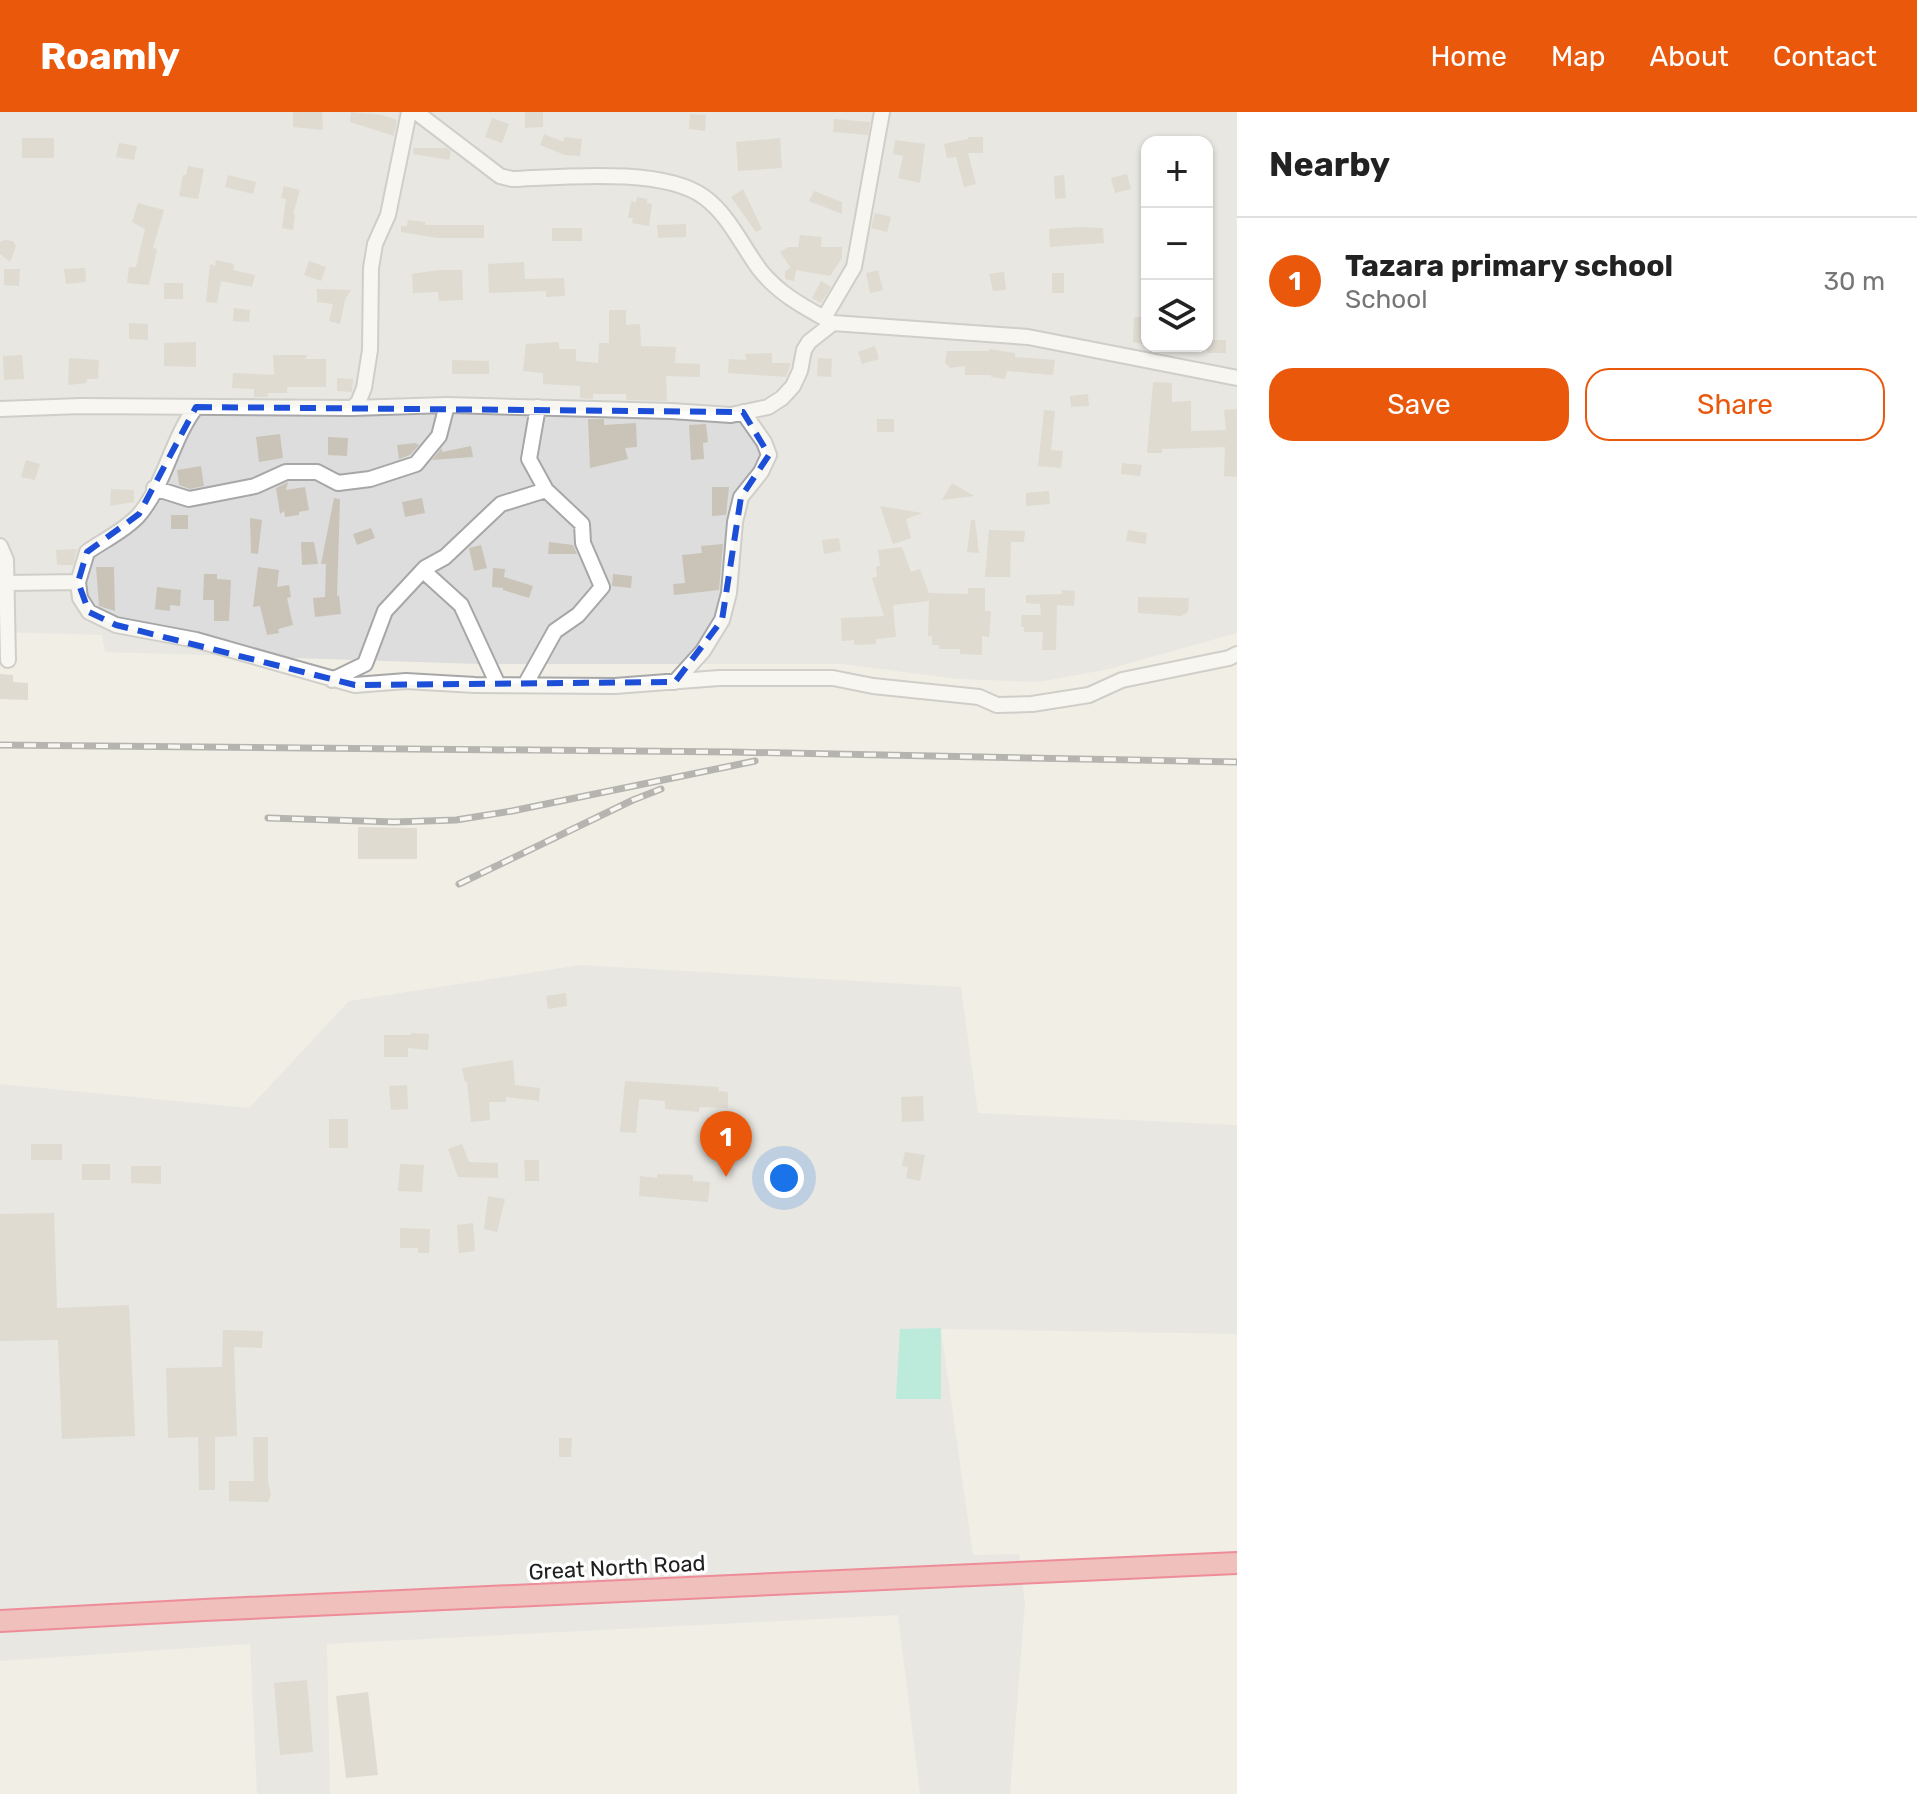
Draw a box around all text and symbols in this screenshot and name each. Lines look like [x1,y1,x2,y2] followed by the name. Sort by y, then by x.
[40,33,180,79] text: Roamly
[1430,40,1507,73] text: Home
[1551,40,1605,73] text: Map
[1649,40,1729,73] text: About
[1773,40,1877,73] text: Contact
[1141,136,1213,352] map controls
[1141,136,1213,208] button: +
[1269,144,1390,185] text: Nearby
[1141,208,1213,280] button: −
[1345,248,1673,284] text: Tazara primary school
[1289,266,1301,297] text: 1
[1823,266,1885,297] text: 30 m
[1141,280,1213,352] button: layers
[1345,284,1428,315] text: School
[1269,368,1569,441] button: Save
[1585,368,1885,441] button: Share
[700,1111,752,1177] pin: 1
[764,1158,804,1198] your location
[528,1549,706,1586] street label: Great North Road

